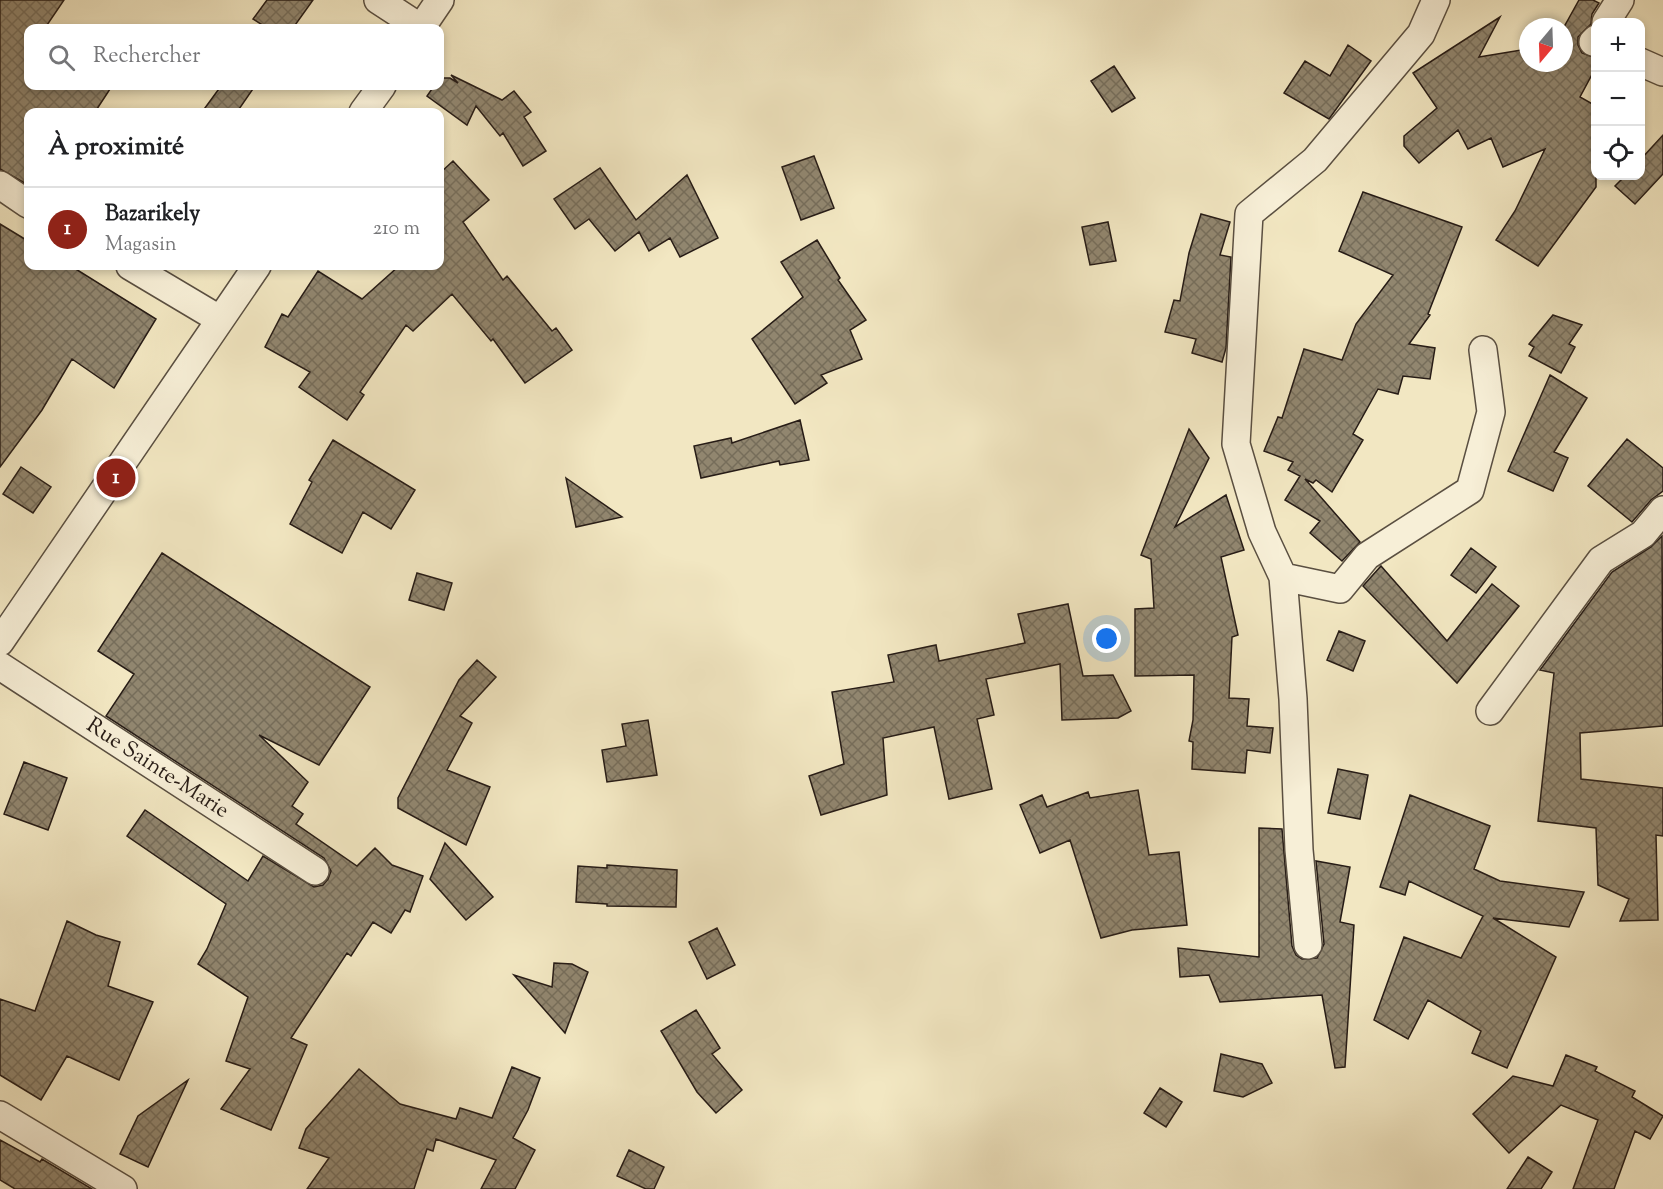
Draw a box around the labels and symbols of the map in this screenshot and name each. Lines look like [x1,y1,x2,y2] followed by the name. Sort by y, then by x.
[1519,18,1573,72] north arrow
[96,456,136,500] pin: 1
[1092,624,1121,653] your location
[79,711,235,827] street label: Rue Sainte-Marie

